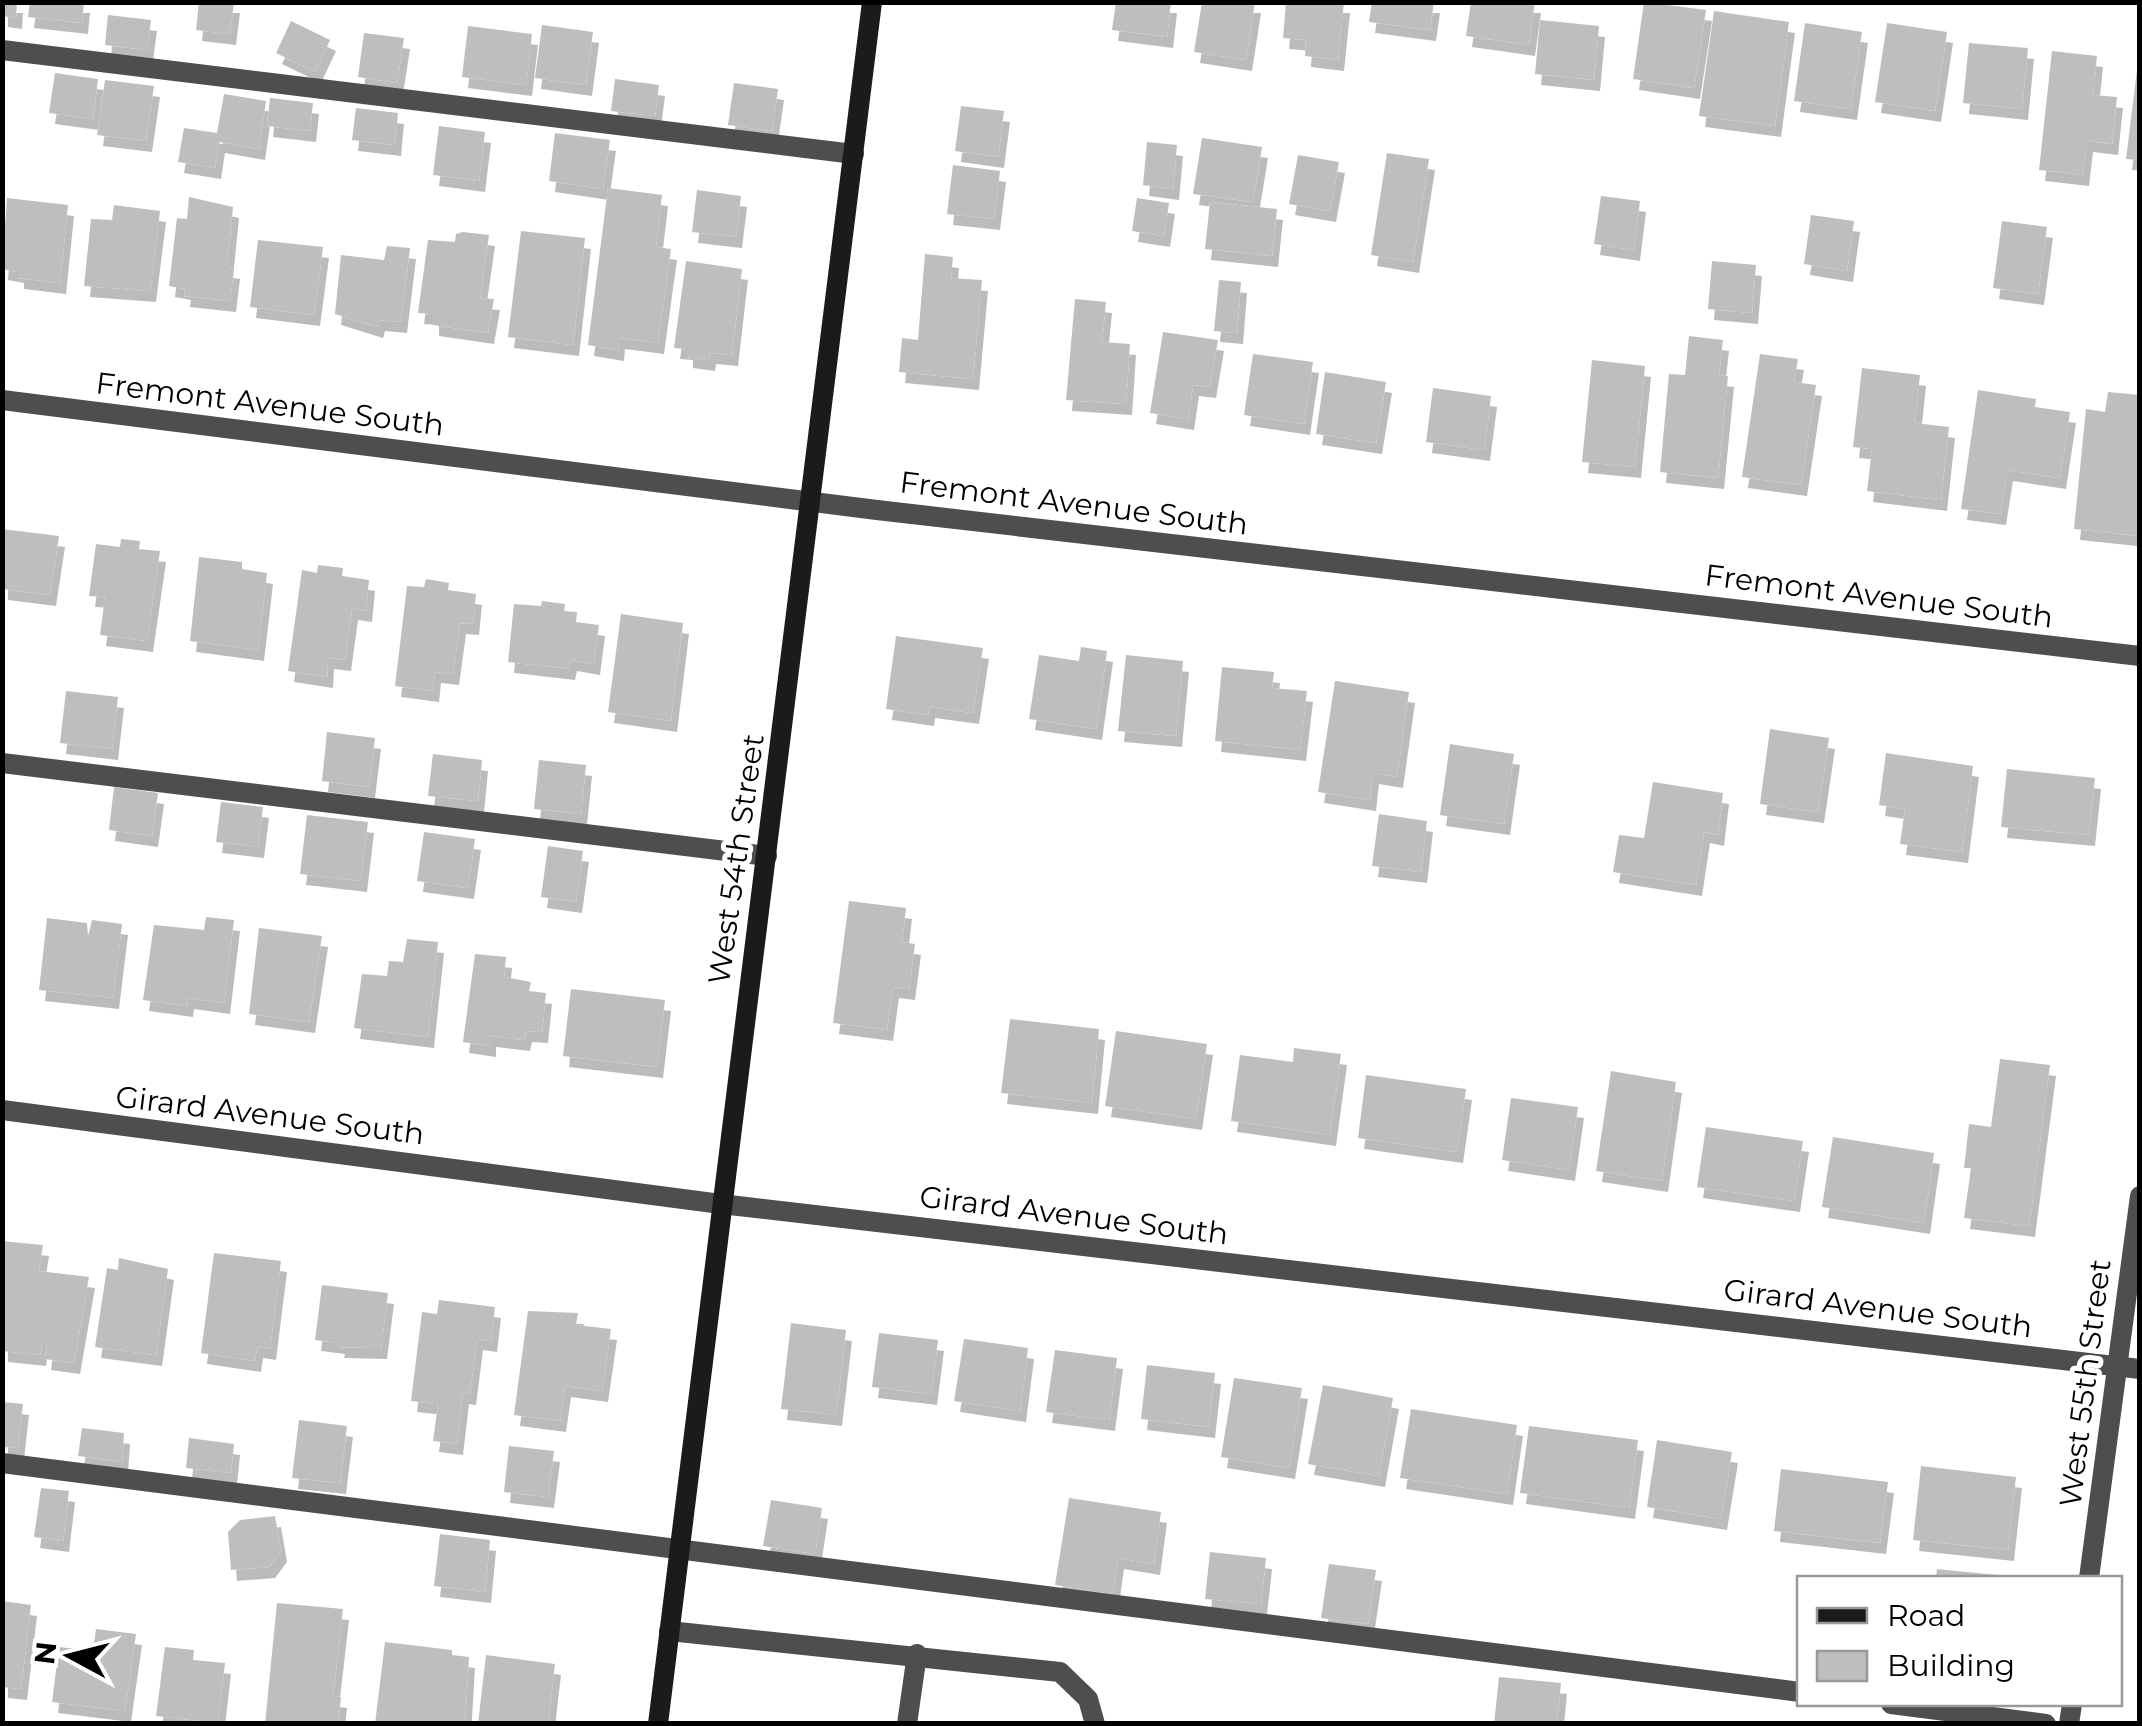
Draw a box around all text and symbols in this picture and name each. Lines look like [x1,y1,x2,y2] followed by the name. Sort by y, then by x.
[94,364,446,444] street label: Fremont Avenue South
[898,463,1250,543] street label: Fremont Avenue South
[1703,556,2055,636] street label: Fremont Avenue South
[700,731,772,987] street label: West 54th Street
[114,1078,426,1152] street label: Girard Avenue South
[918,1178,1230,1252] street label: Girard Avenue South
[2051,1257,2119,1509] street label: West 55th Street
[1722,1271,2034,1345] street label: Girard Avenue South
[1797,1576,2122,1706] legend
[1887,1597,1965,1634] text: Road
[20,1606,120,1706] north arrow
[27,1640,63,1666] text: N
[1887,1647,2015,1684] text: Building

